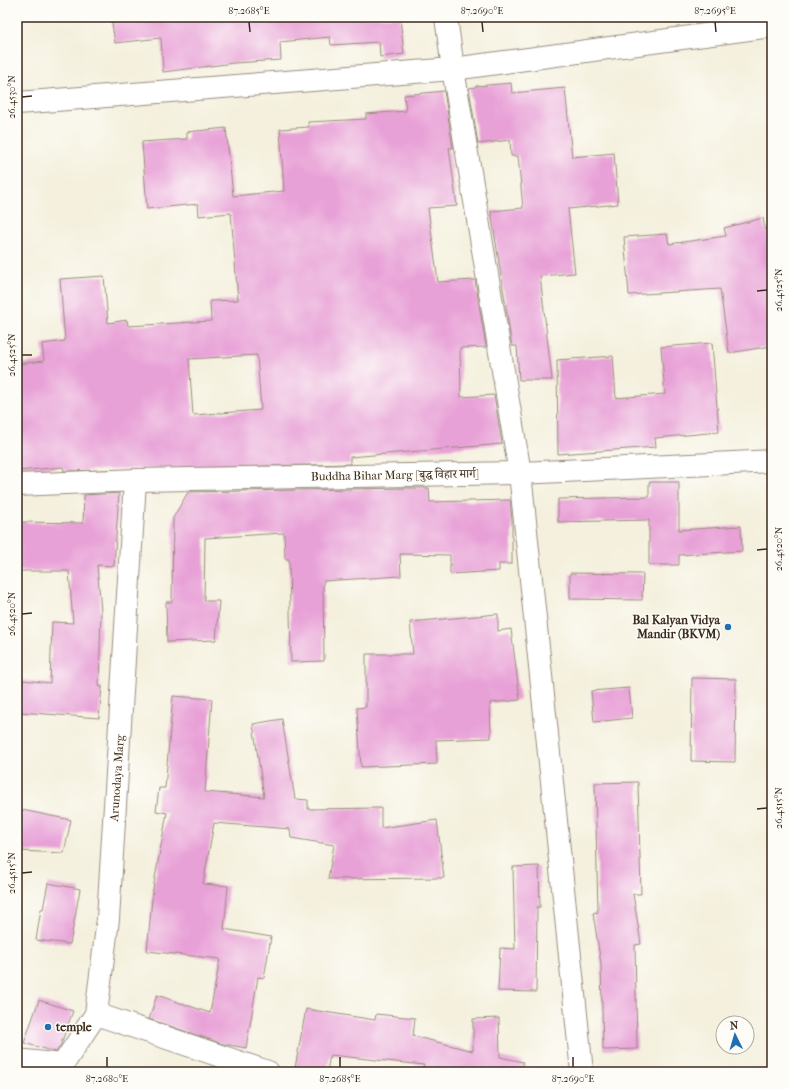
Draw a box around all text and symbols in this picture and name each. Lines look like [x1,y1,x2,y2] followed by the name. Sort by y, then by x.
[228,5,270,17] text: 87.2685°E
[461,5,503,17] text: 87.2690°E
[694,5,736,17] text: 87.2695°E
[6,75,18,119] text: 26.4530°N
[773,268,785,312] text: 26.4525°N
[6,333,18,377] text: 26.4525°N
[311,466,479,484] street label: Buddha Bihar Marg [बुद्ध विहार मार्ग]
[773,526,785,571] text: 26.4520°N
[6,591,18,636] text: 26.4520°N
[633,613,720,641] place label: Bal Kalyan Vidya Mandir (BKVM)
[723,622,733,632] marker: Bal Kalyan Vidya Mandir (BKVM)
[107,734,127,823] street label: Arunodaya Marg
[773,787,785,829] text: 26.4515°N
[6,852,18,894] text: 26.4515°N
[715,1015,755,1055] north arrow
[729,1019,740,1032] text: N
[55,1020,92,1035] place label: temple
[43,1022,53,1032] marker: temple
[86,1073,128,1085] text: 87.2680°E
[319,1073,361,1085] text: 87.2685°E
[552,1073,594,1085] text: 87.2690°E

